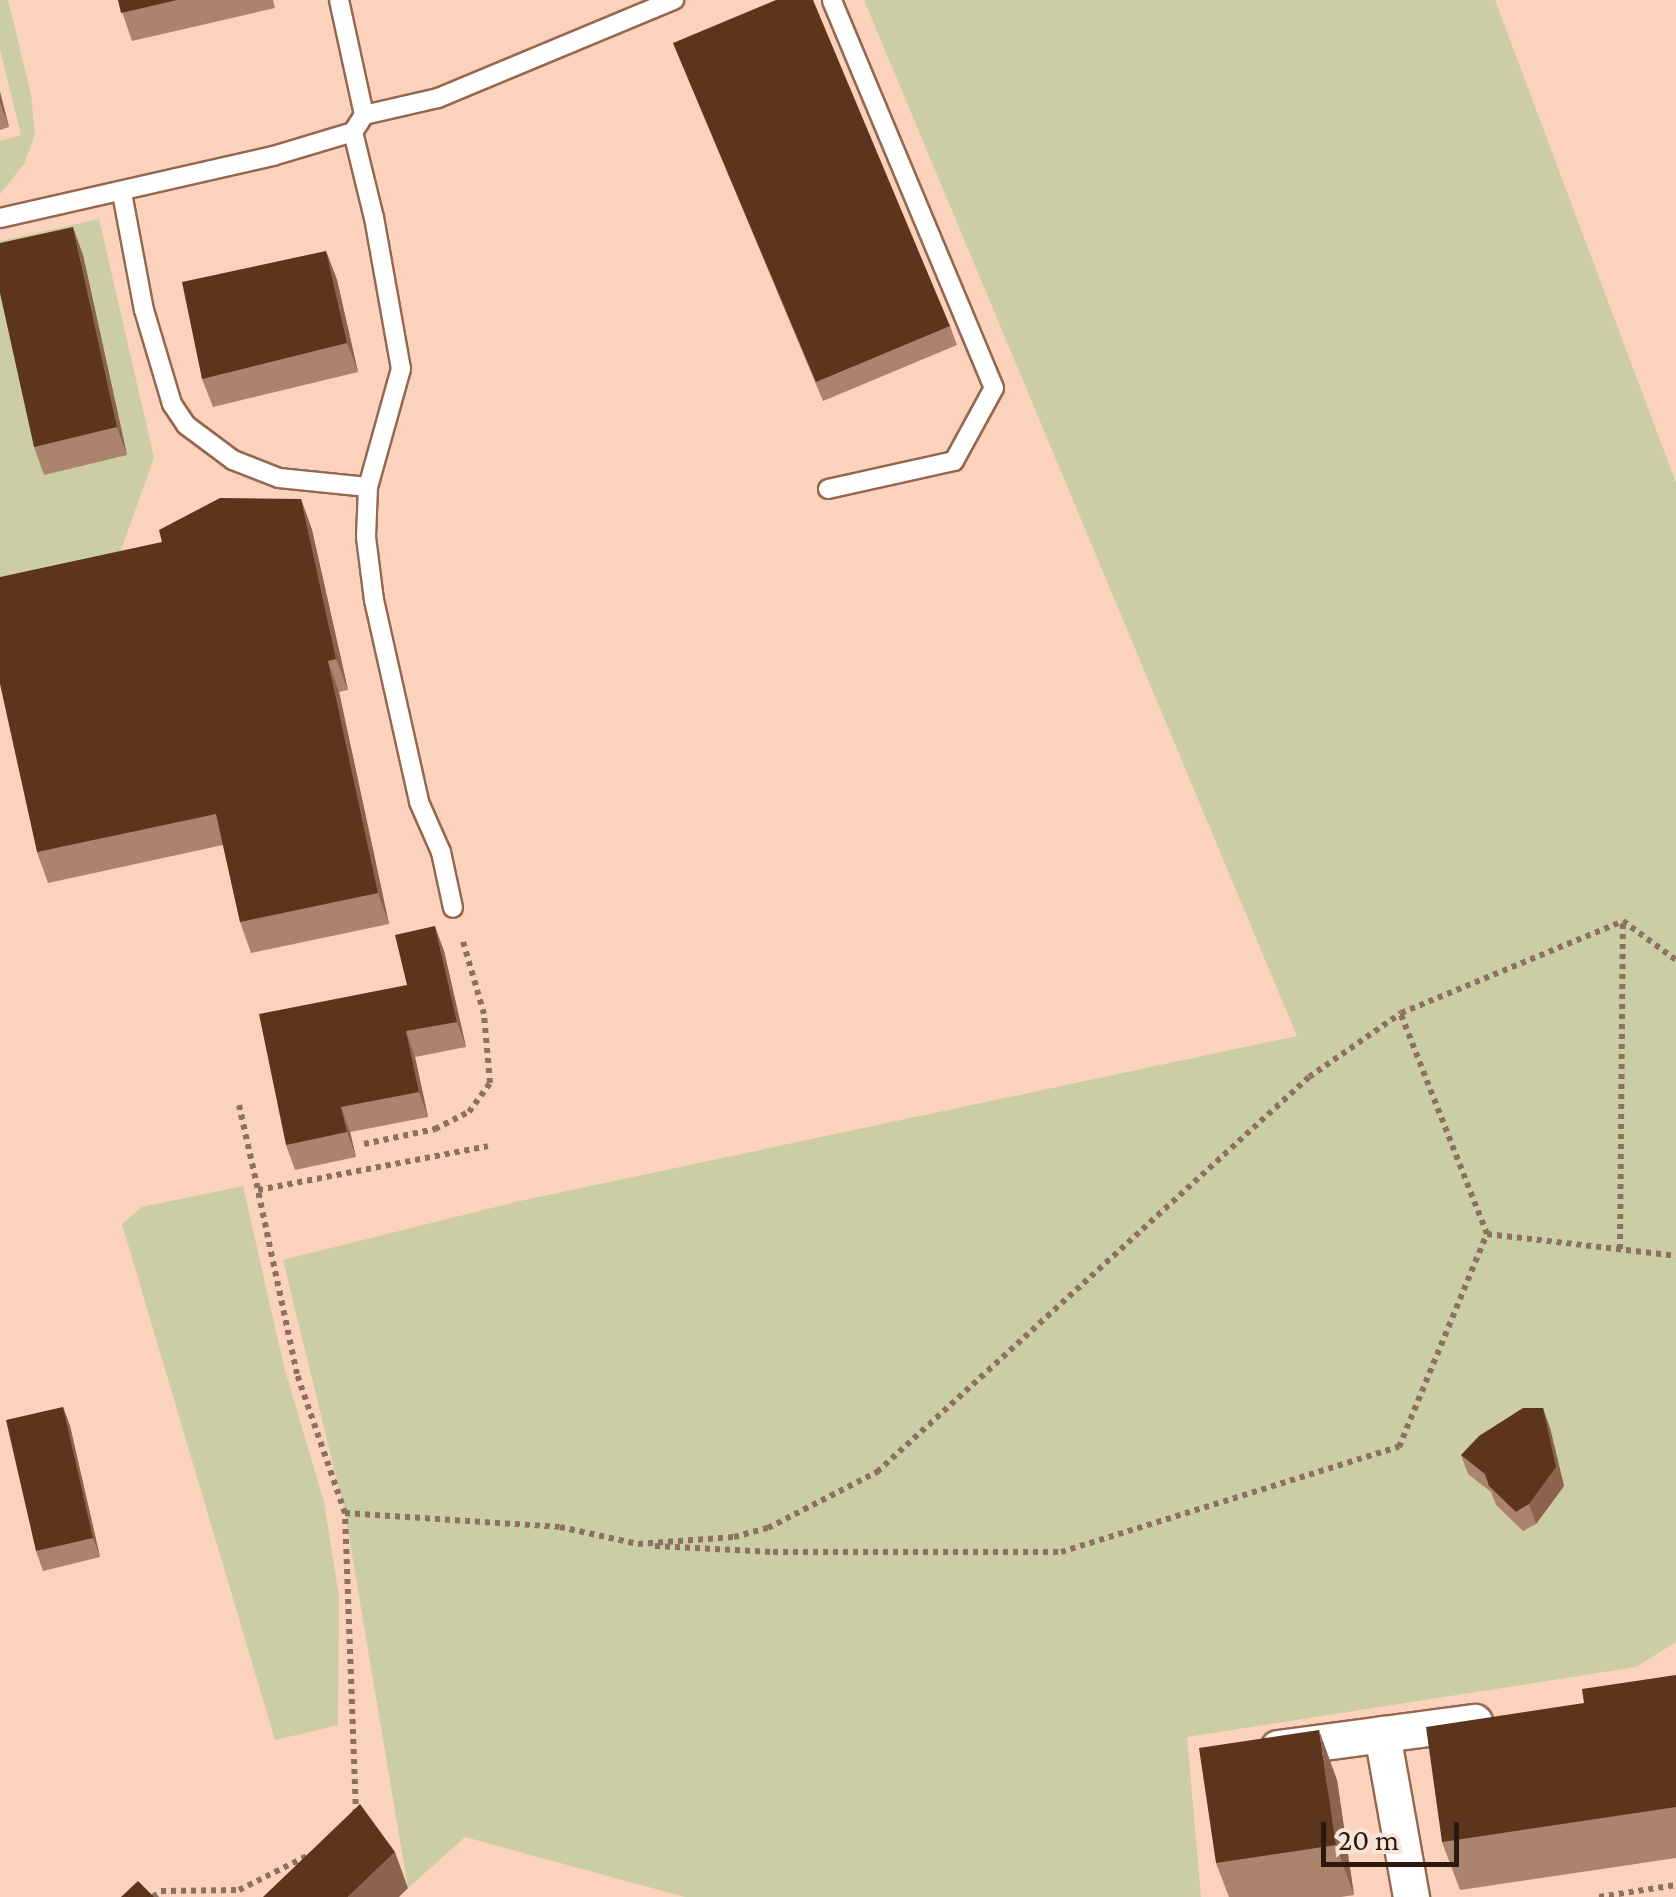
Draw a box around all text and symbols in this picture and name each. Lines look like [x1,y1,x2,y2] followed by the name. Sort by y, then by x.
[1326,1802,1464,1864] scale bar
[1338,1823,1399,1856] text: 20 m

